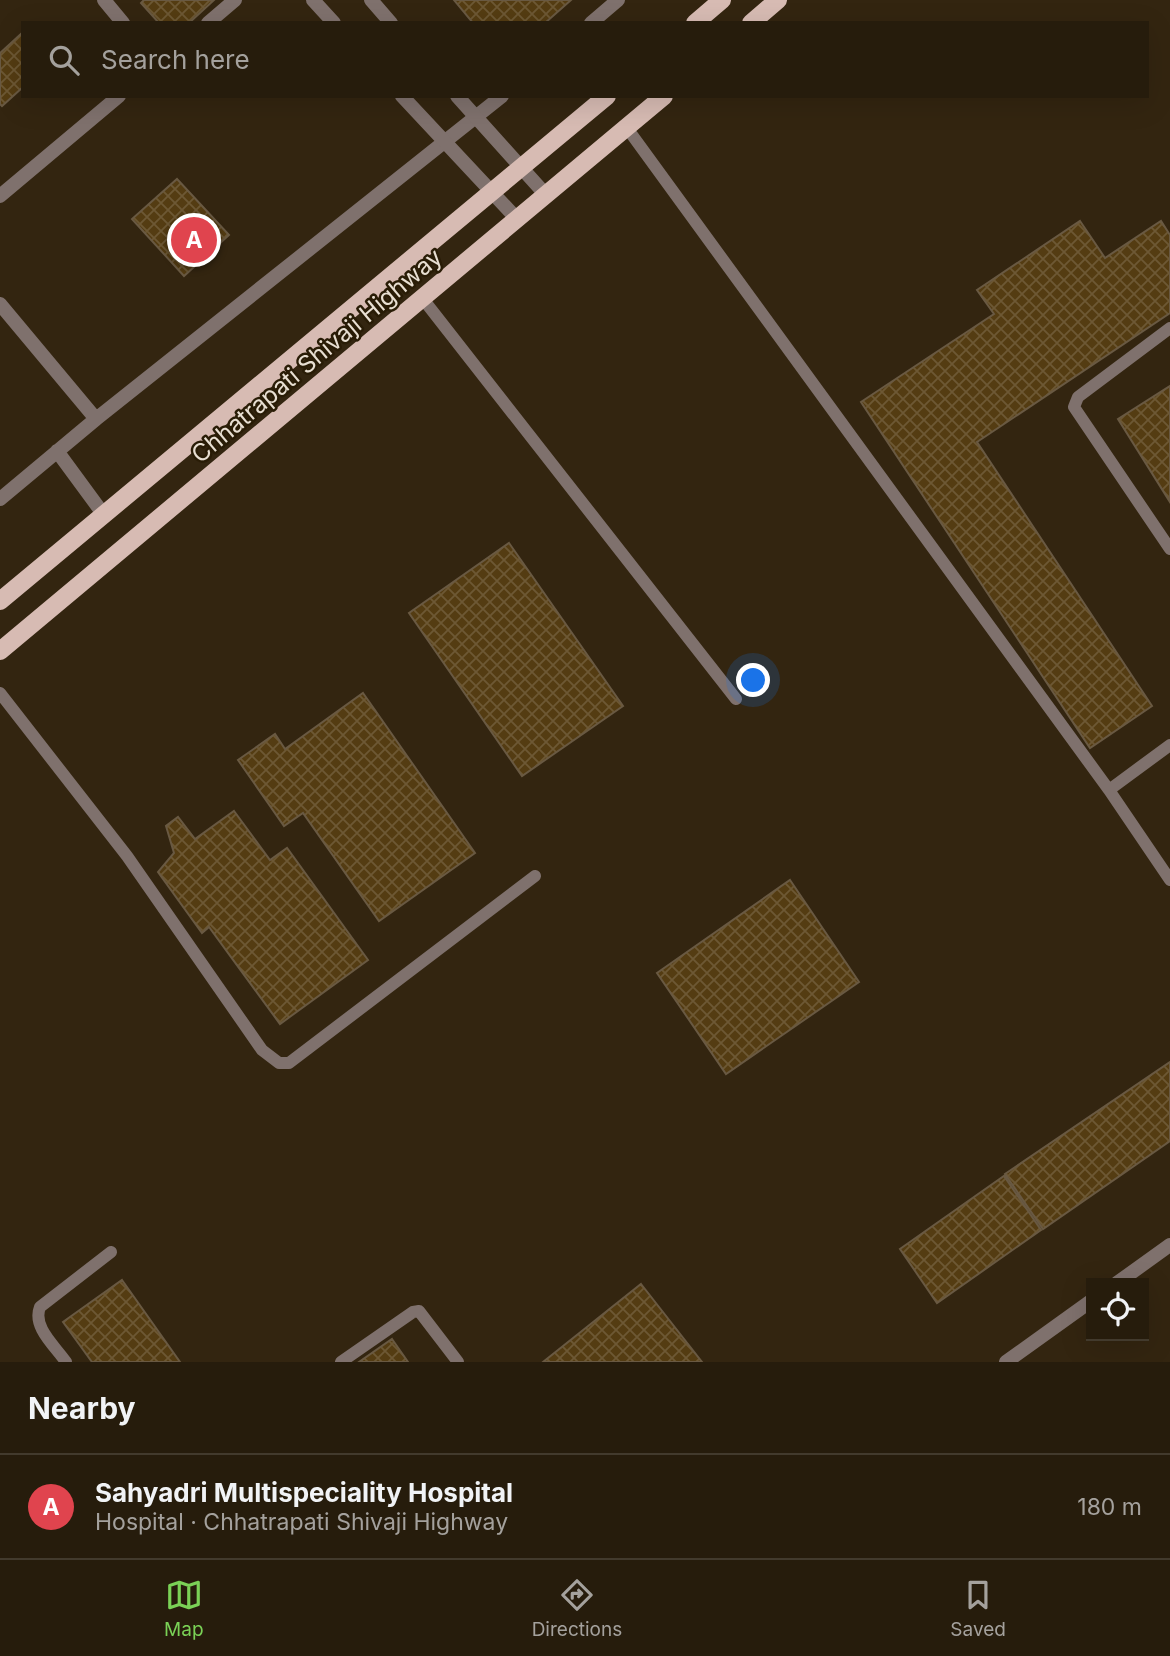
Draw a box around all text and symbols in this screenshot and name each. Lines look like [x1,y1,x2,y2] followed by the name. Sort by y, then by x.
[21,21,1149,98] search box
[45,41,83,79] icon: search
[101,44,250,75] text: Search here
[171,214,217,266] pin: A
[186,242,448,469] street label: Chhatrapati Shivaji Highway
[736,663,770,697] your location
[1086,1278,1149,1341] map controls
[1086,1278,1149,1341] button: locate
[28,1390,136,1426] text: Nearby
[95,1477,513,1508] text: Sahyadri Multispeciality Hospital
[42,1493,60,1521] text: A
[1077,1493,1142,1521] text: 180 m
[95,1508,508,1536] text: Hospital · Chhatrapati Shivaji Highway
[164,1576,204,1641] tab: Map
[532,1576,622,1641] tab: Directions
[950,1576,1006,1641] tab: Saved

